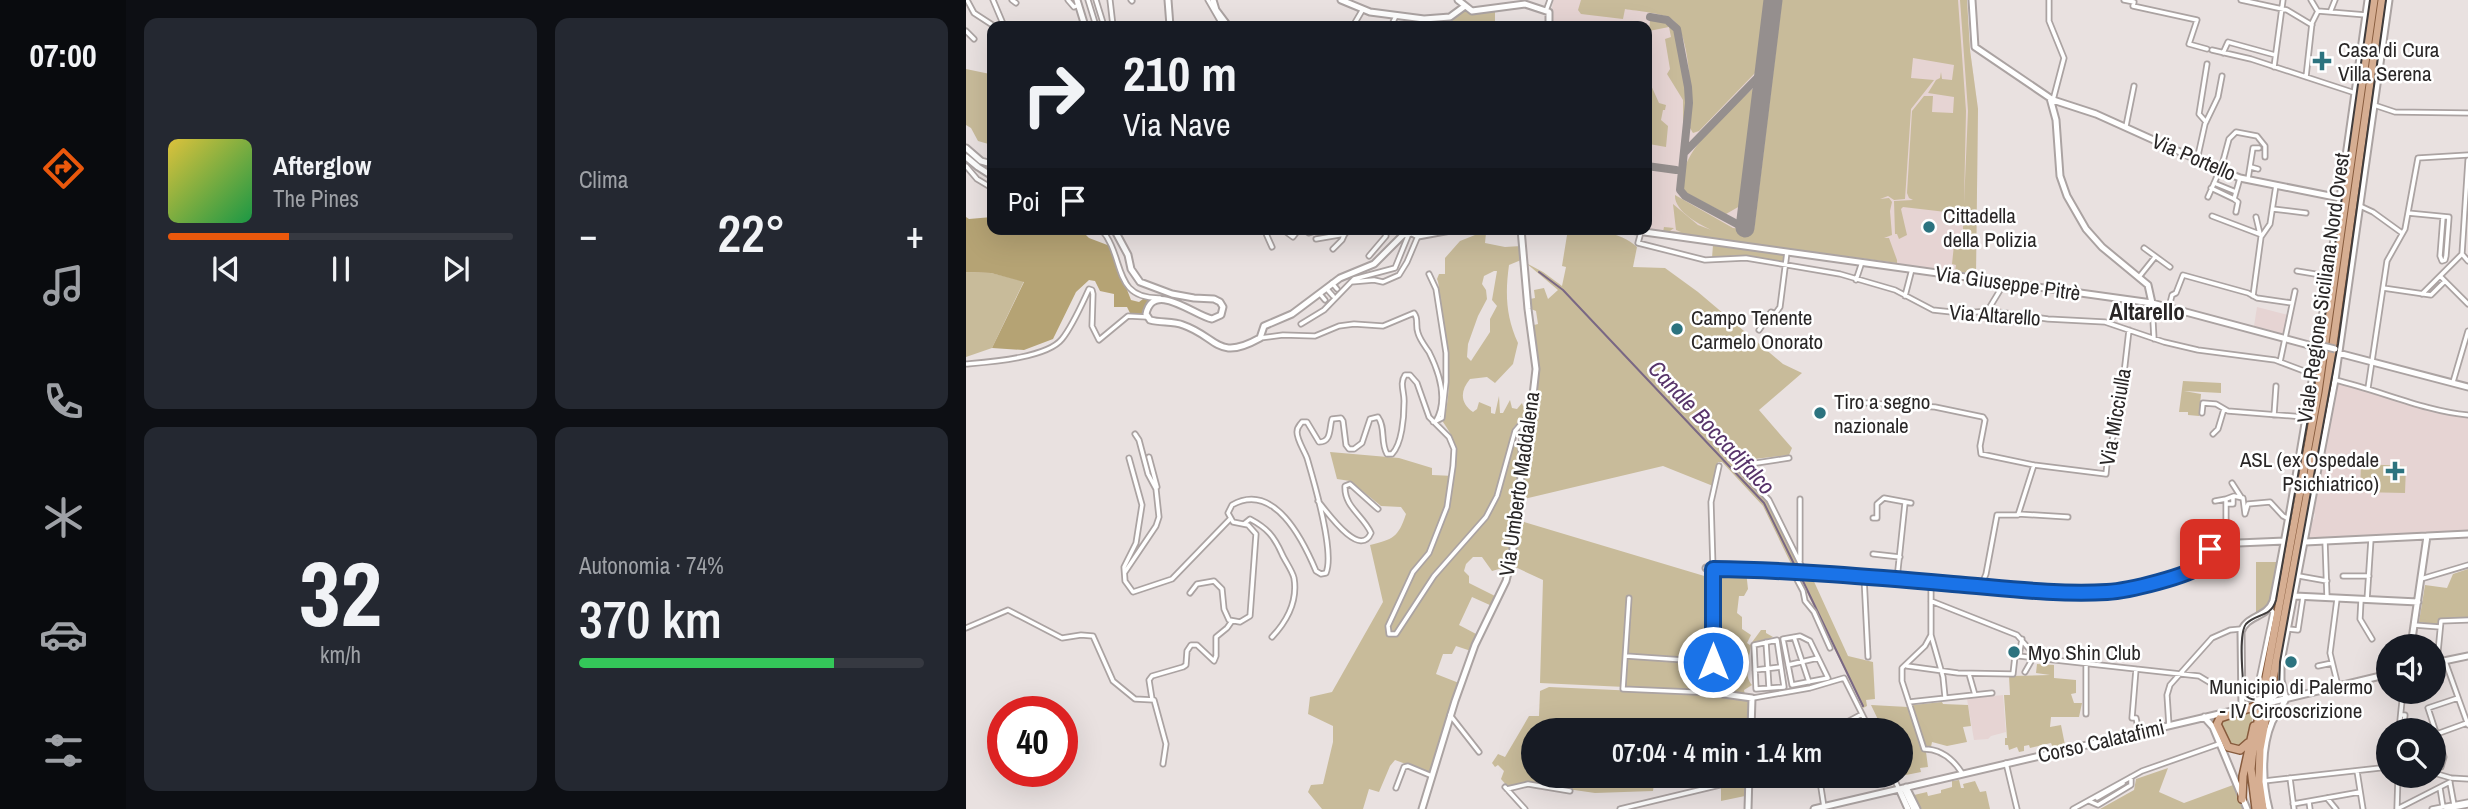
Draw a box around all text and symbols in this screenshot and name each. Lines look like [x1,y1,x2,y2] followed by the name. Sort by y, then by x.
[29,34,97,77] text: 07:00
[2338,35,2440,88] place label: Casa di Cura Villa Serena
[1123,40,1237,106] text: 210 m
[1008,49,1099,140] icon: right
[2312,51,2332,71] marker: Casa di Cura Villa Serena
[1123,103,1231,146] text: Via Nave
[2147,126,2241,188] street label: Via Portello
[39,144,88,193] icon: directions
[273,148,371,183] text: Afterglow
[2290,151,2356,425] street label: Viale Regione Siciliana Nord Ovest
[579,164,628,195] text: Clima
[1054,182,1092,220] icon: arrive
[273,183,359,214] text: The Pines
[1008,184,1040,219] text: Poi
[717,198,786,268] text: 22°
[1943,201,2037,254] place label: Cittadella della Polizia
[579,209,597,260] text: −
[906,209,924,260] text: +
[1921,219,1937,235] marker: Cittadella della Polizia
[207,250,245,288] icon: previous
[322,250,360,288] icon: pause
[437,250,475,288] icon: next
[1934,258,2082,308] street label: Via Giuseppe Pitrè
[39,261,88,310] icon: music
[2109,296,2185,327] district label: Altarello
[1948,297,2042,333] street label: Via Altarello
[1691,303,1823,356] place label: Campo Tenente Carmelo Onorato
[1669,321,1685,337] marker: Campo Tenente Carmelo Onorato
[1642,353,1782,501] water label: Canale Boccadifalco
[2092,366,2138,468] street label: Via Micciulla
[39,377,88,426] icon: phone
[1834,387,1930,440] place label: Tiro a segno nazionale
[1492,389,1546,578] street label: Via Umberto Maddalena
[1812,405,1828,421] marker: Tiro a segno nazionale
[2239,445,2379,498] place label: ASL (ex Ospedale Psichiatrico)
[2385,461,2405,481] marker: ASL (ex Ospedale Psichiatrico)
[39,493,88,542] icon: climate
[2180,519,2240,579] pin
[2191,530,2229,568] icon: arrive
[299,532,382,654] text: 32
[579,550,724,581] text: Autonomia · 74%
[579,584,722,654] text: 370 km
[39,610,88,659] icon: car
[1676,625,1750,699] position arrow
[2376,634,2446,788] map controls
[2376,634,2446,704] button: sound
[2028,638,2141,667] place label: Myo Shin Club
[320,639,361,670] text: km/h
[2006,644,2022,660] marker: Myo Shin Club
[2283,654,2299,670] marker: Municipio di Palermo - IV Circoscrizione
[2209,672,2373,725] place label: Municipio di Palermo - IV Circoscrizione
[987,696,1078,787] speed limit sign: 40
[2035,712,2167,770] street label: Corso Calatafimi
[2376,718,2446,788] button: search
[39,726,88,775] icon: filters
[1612,735,1822,770] text: 07:04 · 4 min · 1.4 km

